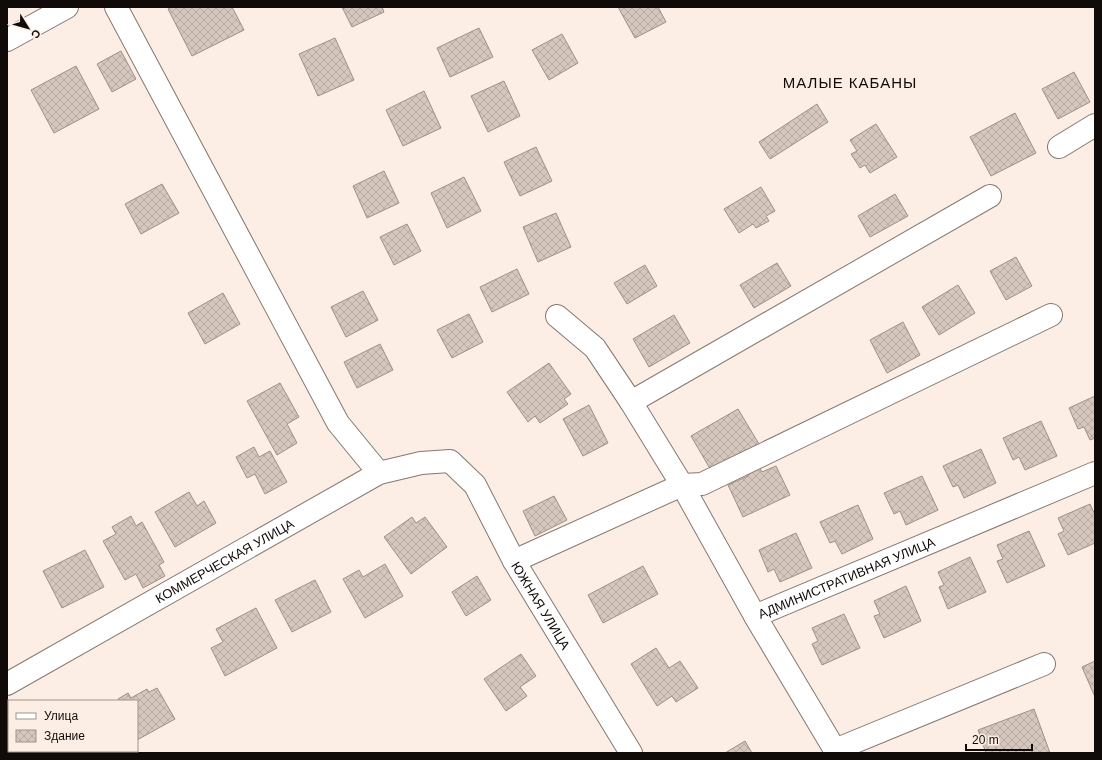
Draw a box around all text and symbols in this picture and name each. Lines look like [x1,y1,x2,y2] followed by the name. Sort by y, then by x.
[8,8,48,48] north arrow
[29,27,43,41] text: С
[783,74,917,91] district label: МАЛЫЕ КАБАНЫ
[153,516,297,606] street label: КОММЕРЧЕСКАЯ УЛИЦА
[756,534,937,622] street label: АДМИНИСТРАТИВНАЯ УЛИЦА
[508,559,573,653] street label: ЮЖНАЯ УЛИЦА
[8,700,138,752] legend
[44,709,78,723] text: Улица
[966,726,1032,752] scale bar
[44,729,85,743] text: Здание
[972,733,999,747] text: 20 m

